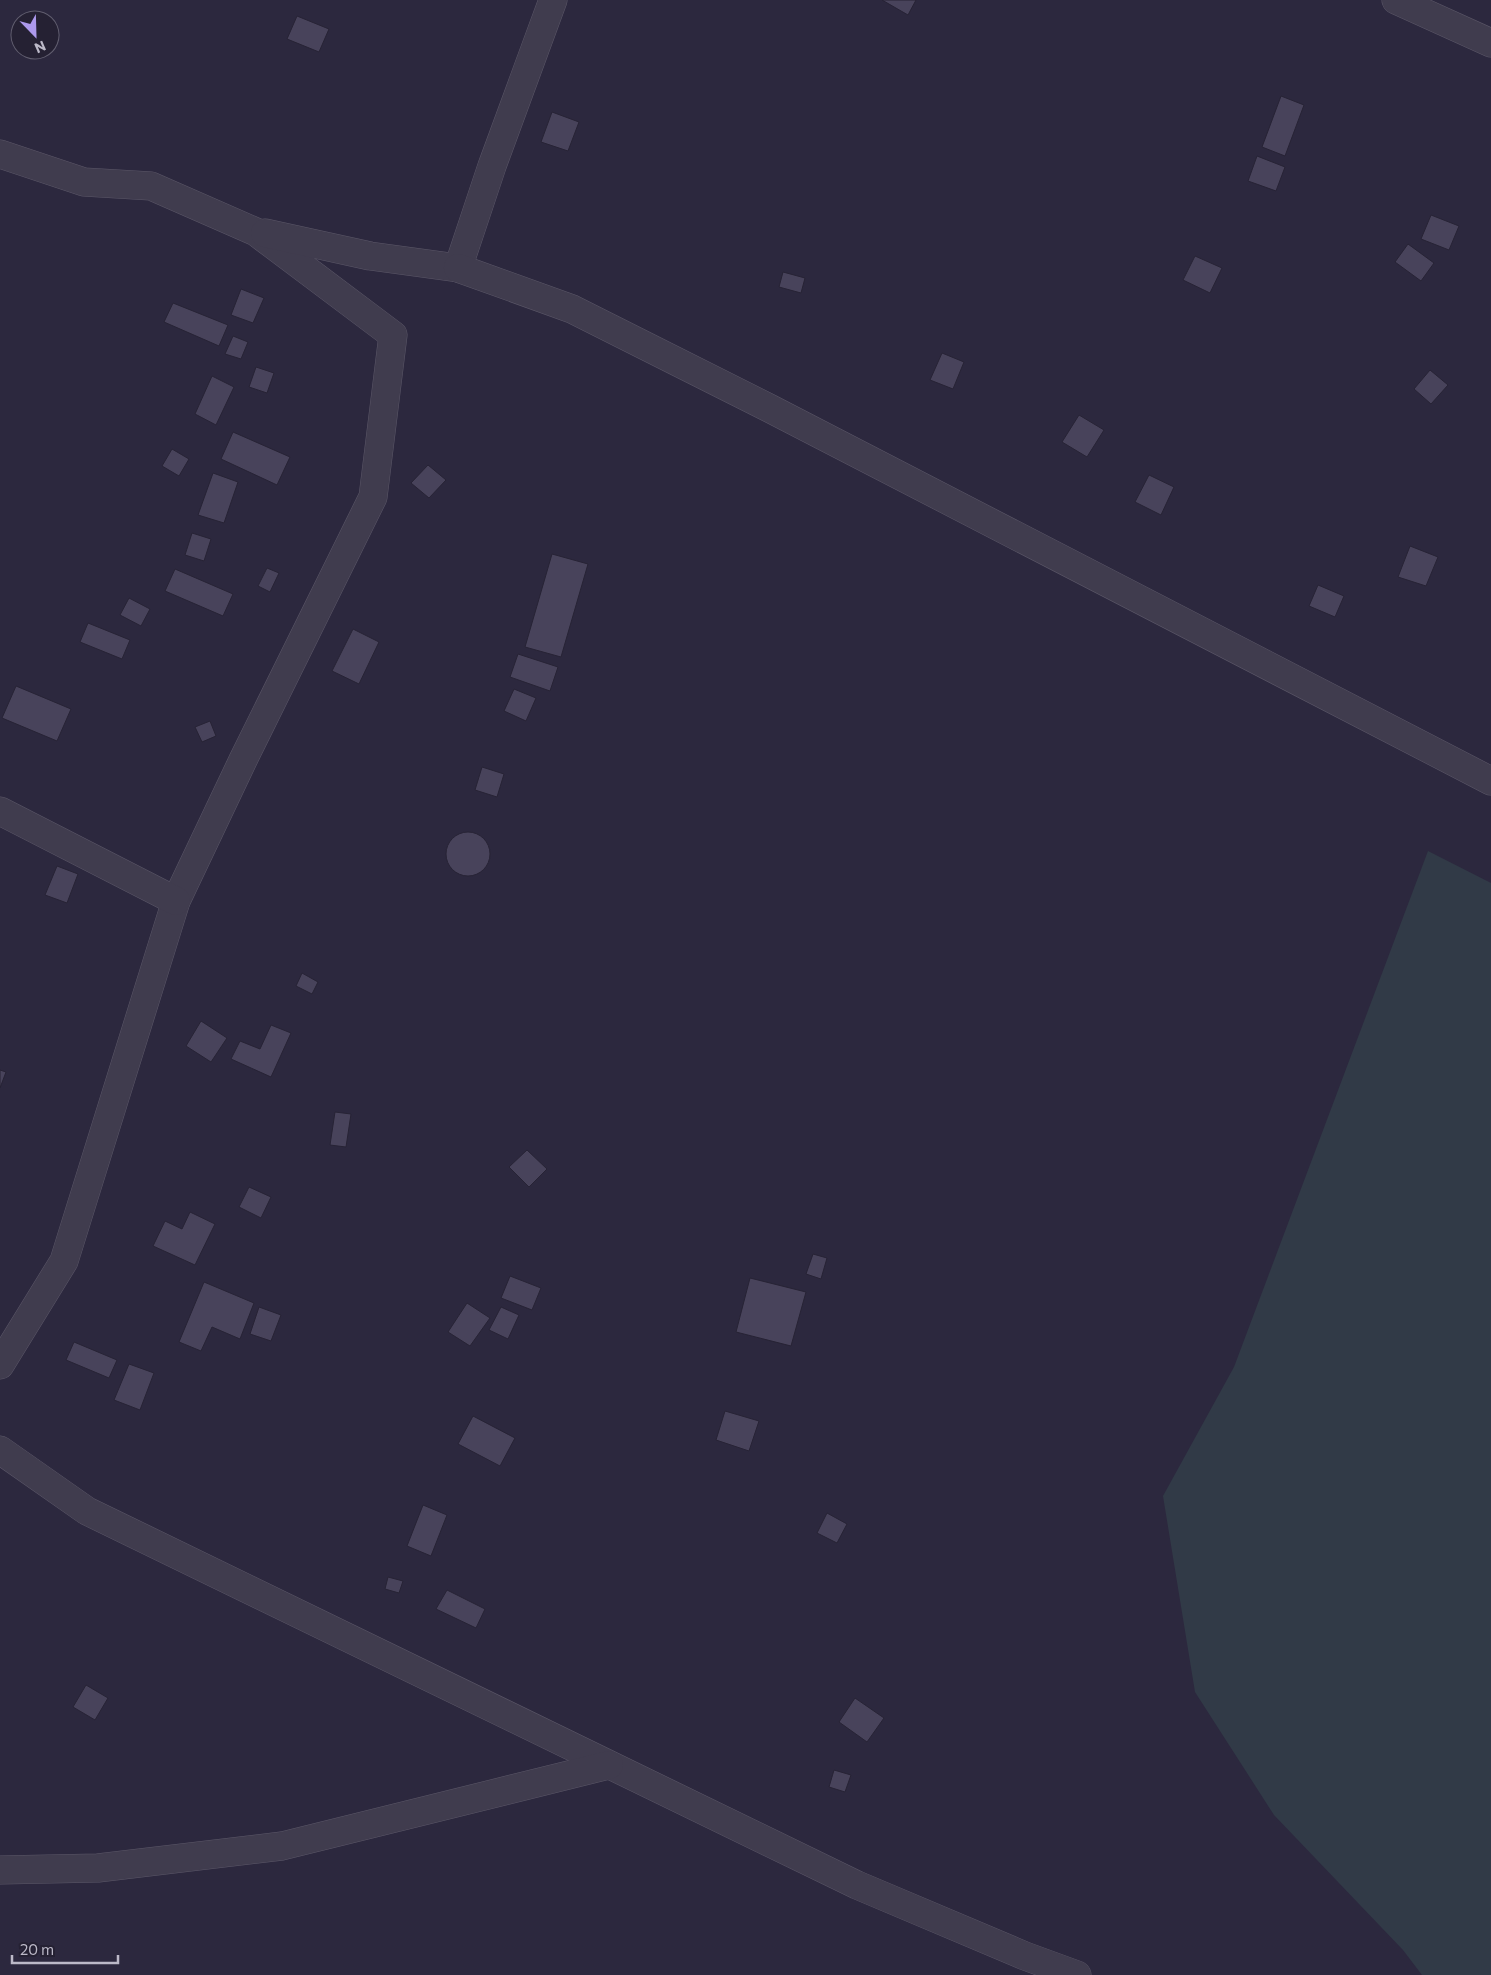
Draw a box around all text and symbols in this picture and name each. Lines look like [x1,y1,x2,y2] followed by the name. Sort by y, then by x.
[10,10,60,60] north arrow
[32,38,48,57] text: N
[12,1932,119,1964] scale bar
[20,1940,54,1958] text: 20 m

